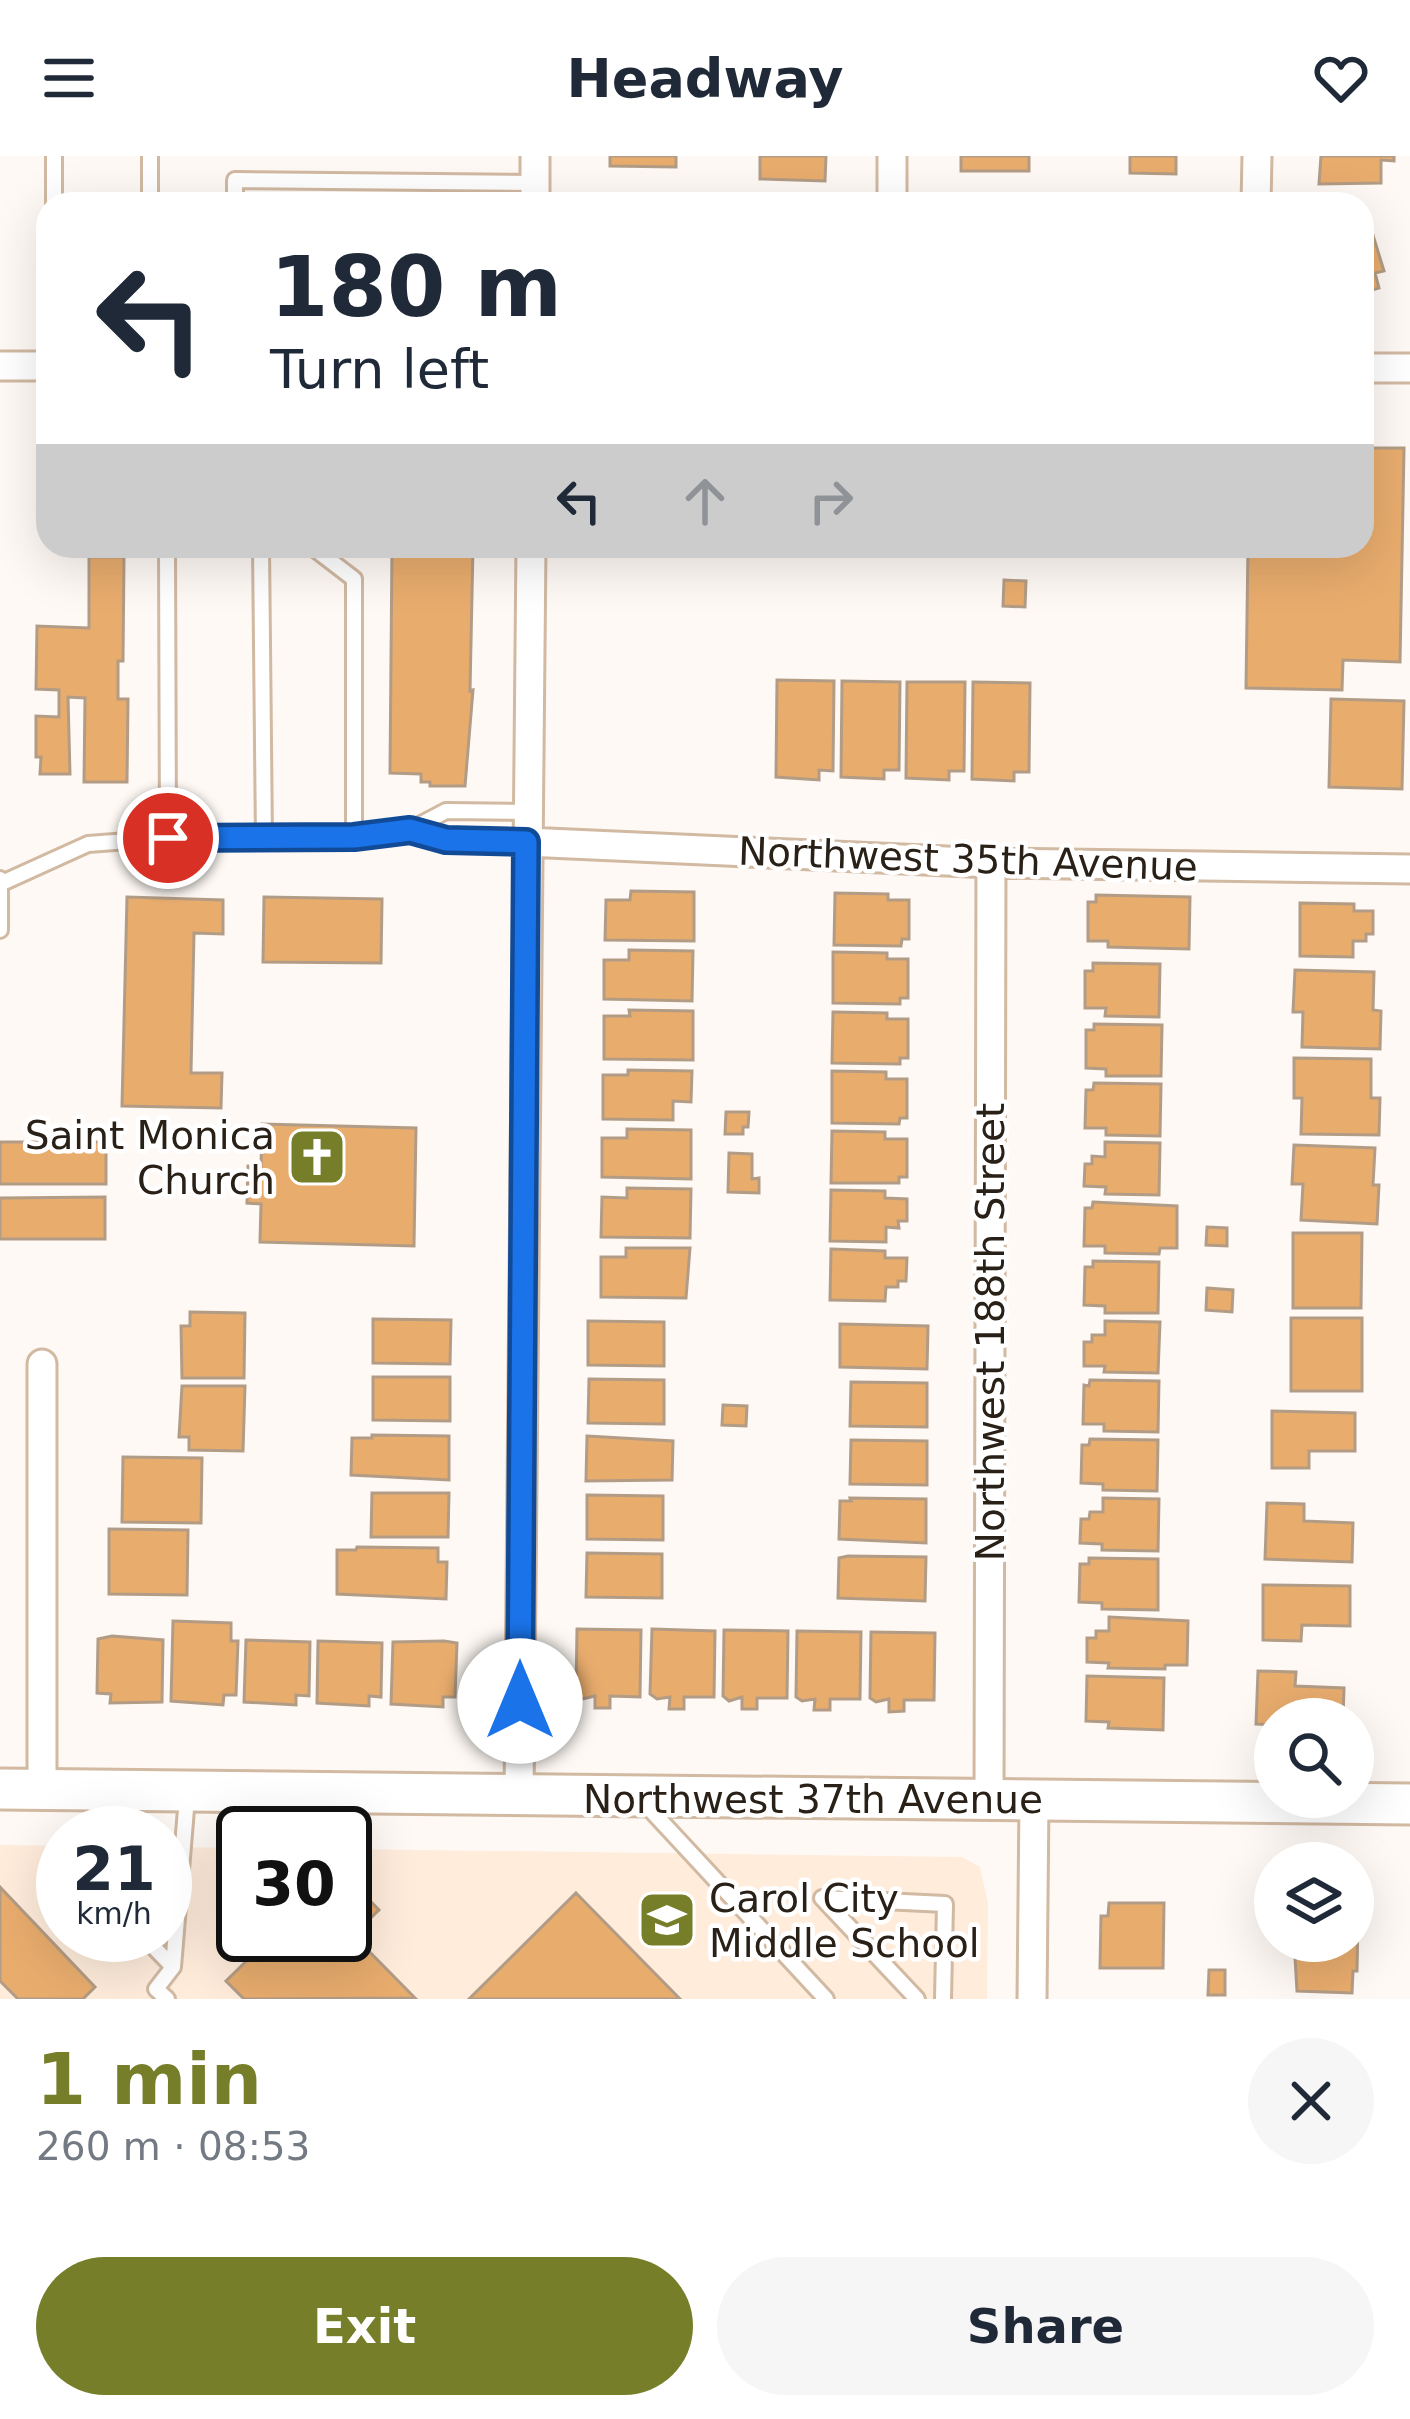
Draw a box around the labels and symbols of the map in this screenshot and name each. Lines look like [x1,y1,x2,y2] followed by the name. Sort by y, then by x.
[117,787,219,889] pin
[737,828,1199,890] street label: Northwest 35th Avenue
[968,1103,1013,1561] street label: Northwest 188th Street
[25,1113,275,1203] place label: Saint Monica Church
[286,1126,348,1188] church icon: Saint Monica Church
[457,1638,583,1764] position arrow
[583,1777,1043,1822] street label: Northwest 37th Avenue
[216,1806,372,1962] speed limit sign: 30
[709,1876,980,1966] place label: Carol City Middle School
[636,1889,698,1951] school or university icon: Carol City Middle School

